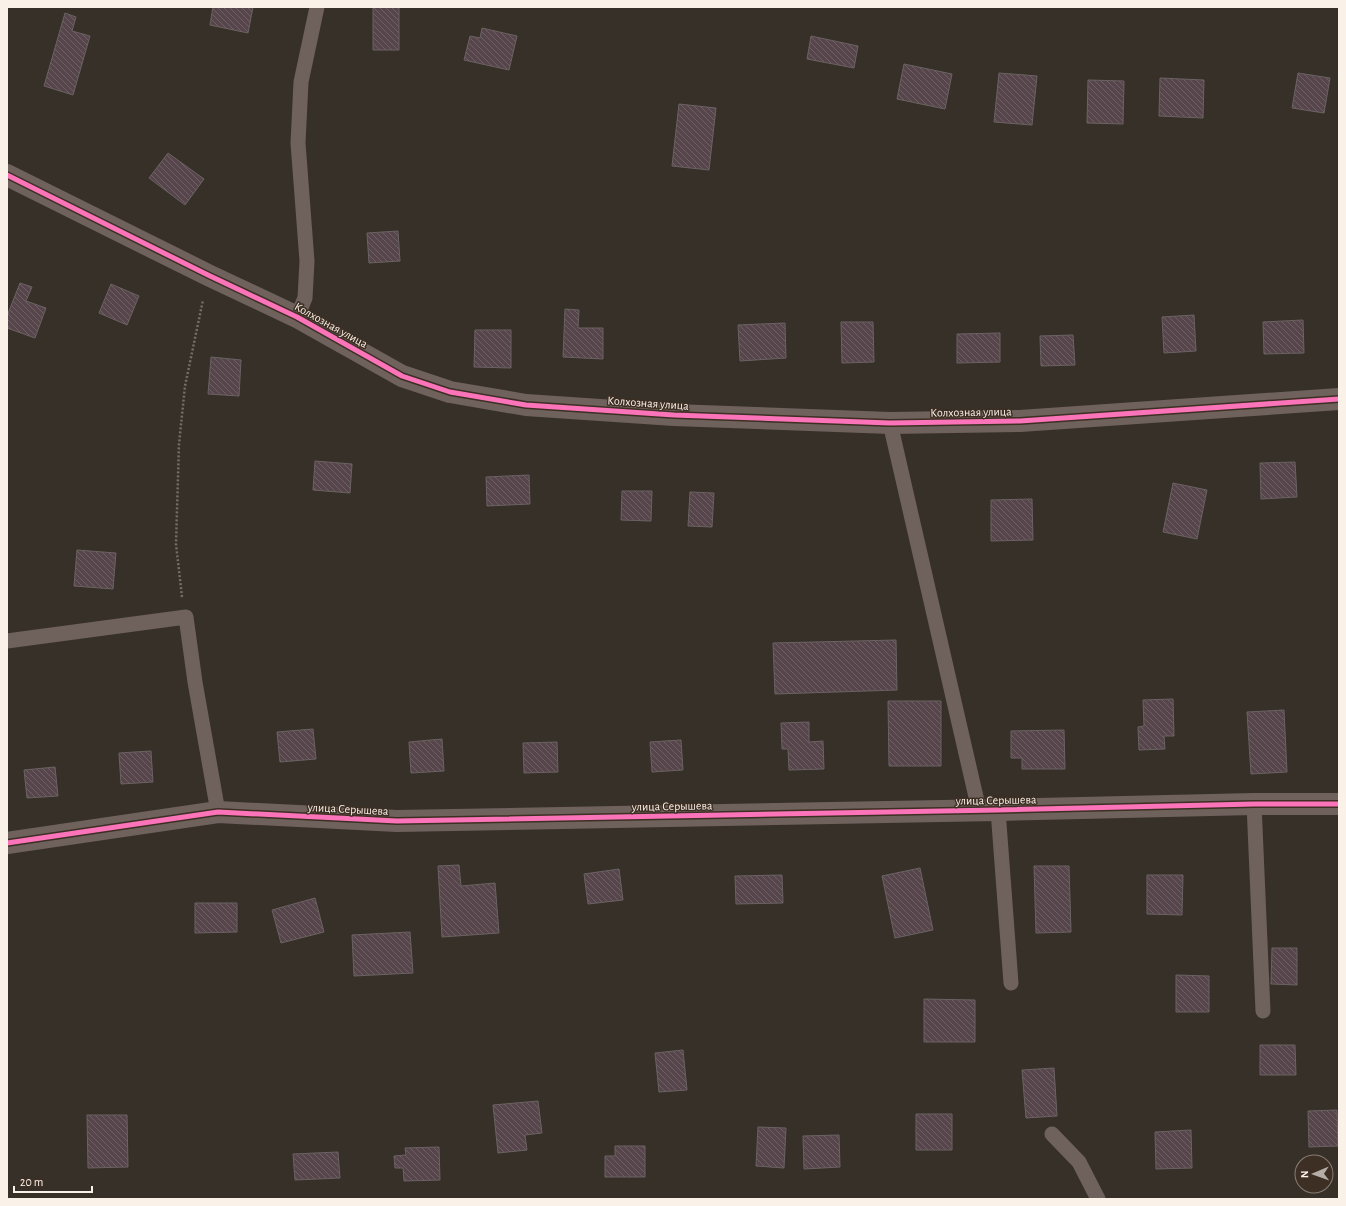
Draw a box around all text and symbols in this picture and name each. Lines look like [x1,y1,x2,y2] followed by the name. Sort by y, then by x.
[292,300,370,351] street label: Колхозная улица
[607,394,690,413] street label: Колхозная улица
[930,405,1012,420] street label: Колхозная улица
[954,793,1037,808] street label: улица Серышева
[630,799,713,814] street label: улица Серышева
[306,801,389,818] street label: улица Серышева
[1294,1154,1334,1194] north arrow
[14,1168,92,1194] scale bar
[1299,1170,1310,1178] text: N
[20,1176,43,1188] text: 20 m

